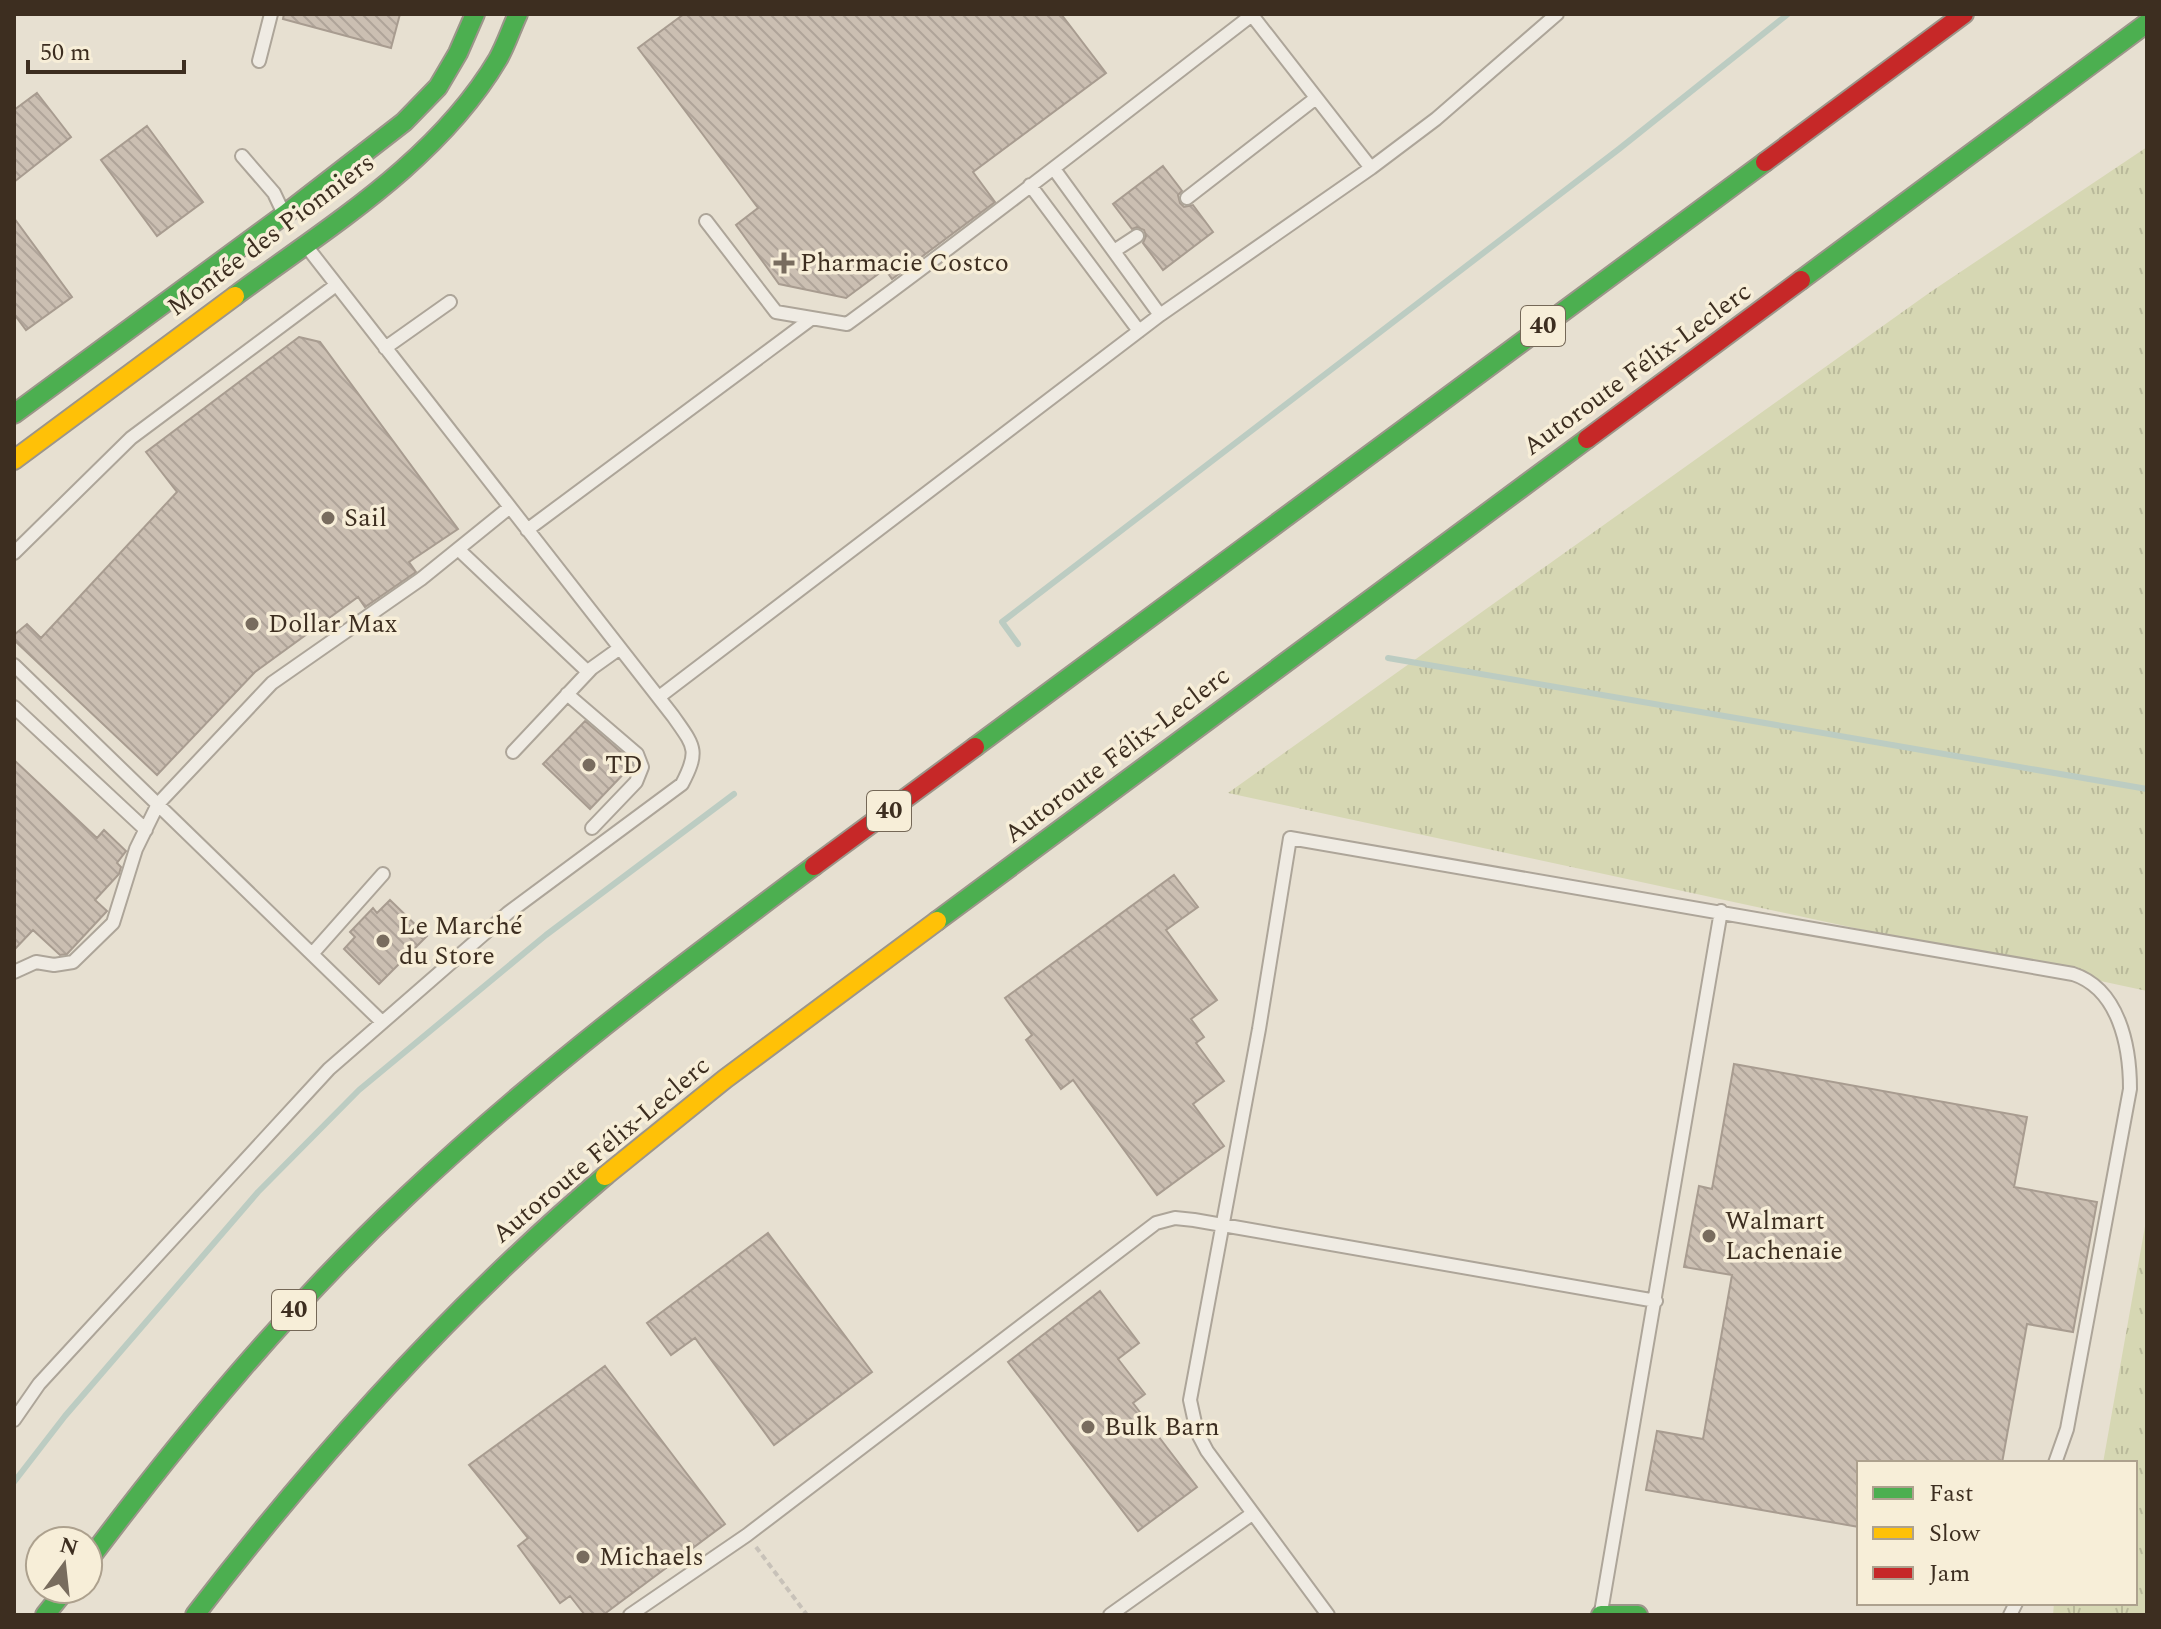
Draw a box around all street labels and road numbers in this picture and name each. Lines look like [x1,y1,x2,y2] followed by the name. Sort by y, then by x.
[159,143,383,327] street label: Montée des Pionniers
[1514,272,1760,466] street label: Autoroute Félix-Leclerc
[1521,306,1565,346] road number: 40
[995,656,1239,854] street label: Autoroute Félix-Leclerc
[867,791,911,831] road number: 40
[483,1046,719,1254] street label: Autoroute Félix-Leclerc
[272,1290,316,1330] road number: 40

